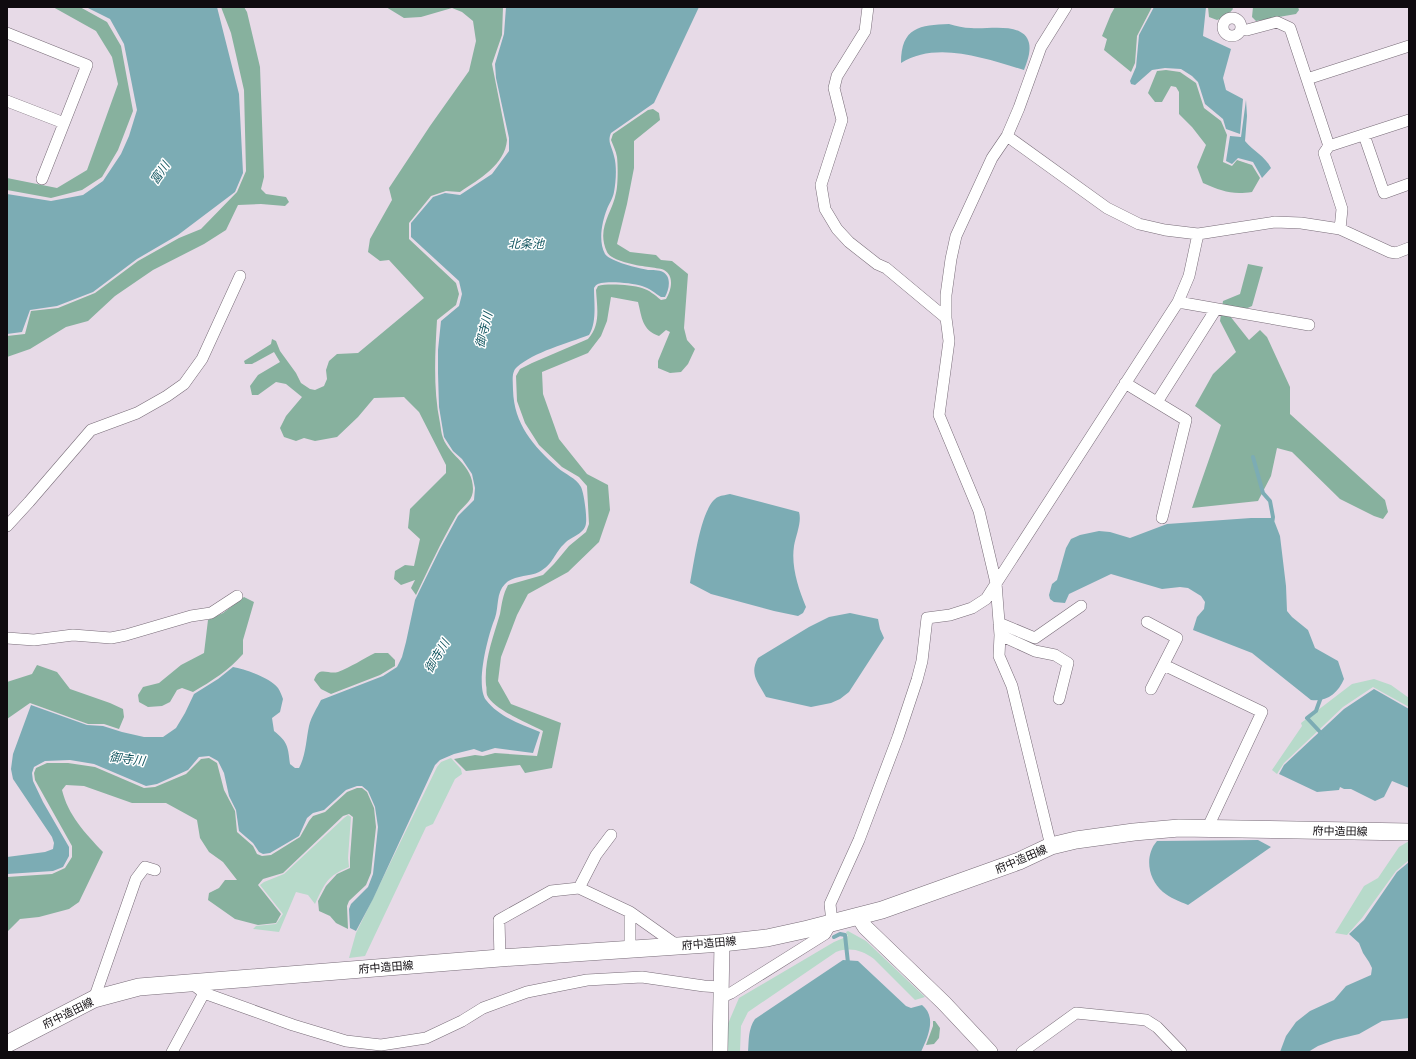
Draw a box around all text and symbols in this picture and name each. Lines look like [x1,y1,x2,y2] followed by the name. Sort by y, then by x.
[147,157,173,186] water label: 富川
[508,237,545,250] water label: 北条池
[473,309,495,349] water label: 御寺川
[422,635,452,675] water label: 御寺川
[108,750,148,767] water label: 御寺川
[1312,825,1368,837] street label: 府中造田線
[993,843,1049,875] street label: 府中造田線
[681,935,737,951] street label: 府中造田線
[358,959,414,975] street label: 府中造田線
[41,996,95,1030] street label: 府中造田線

